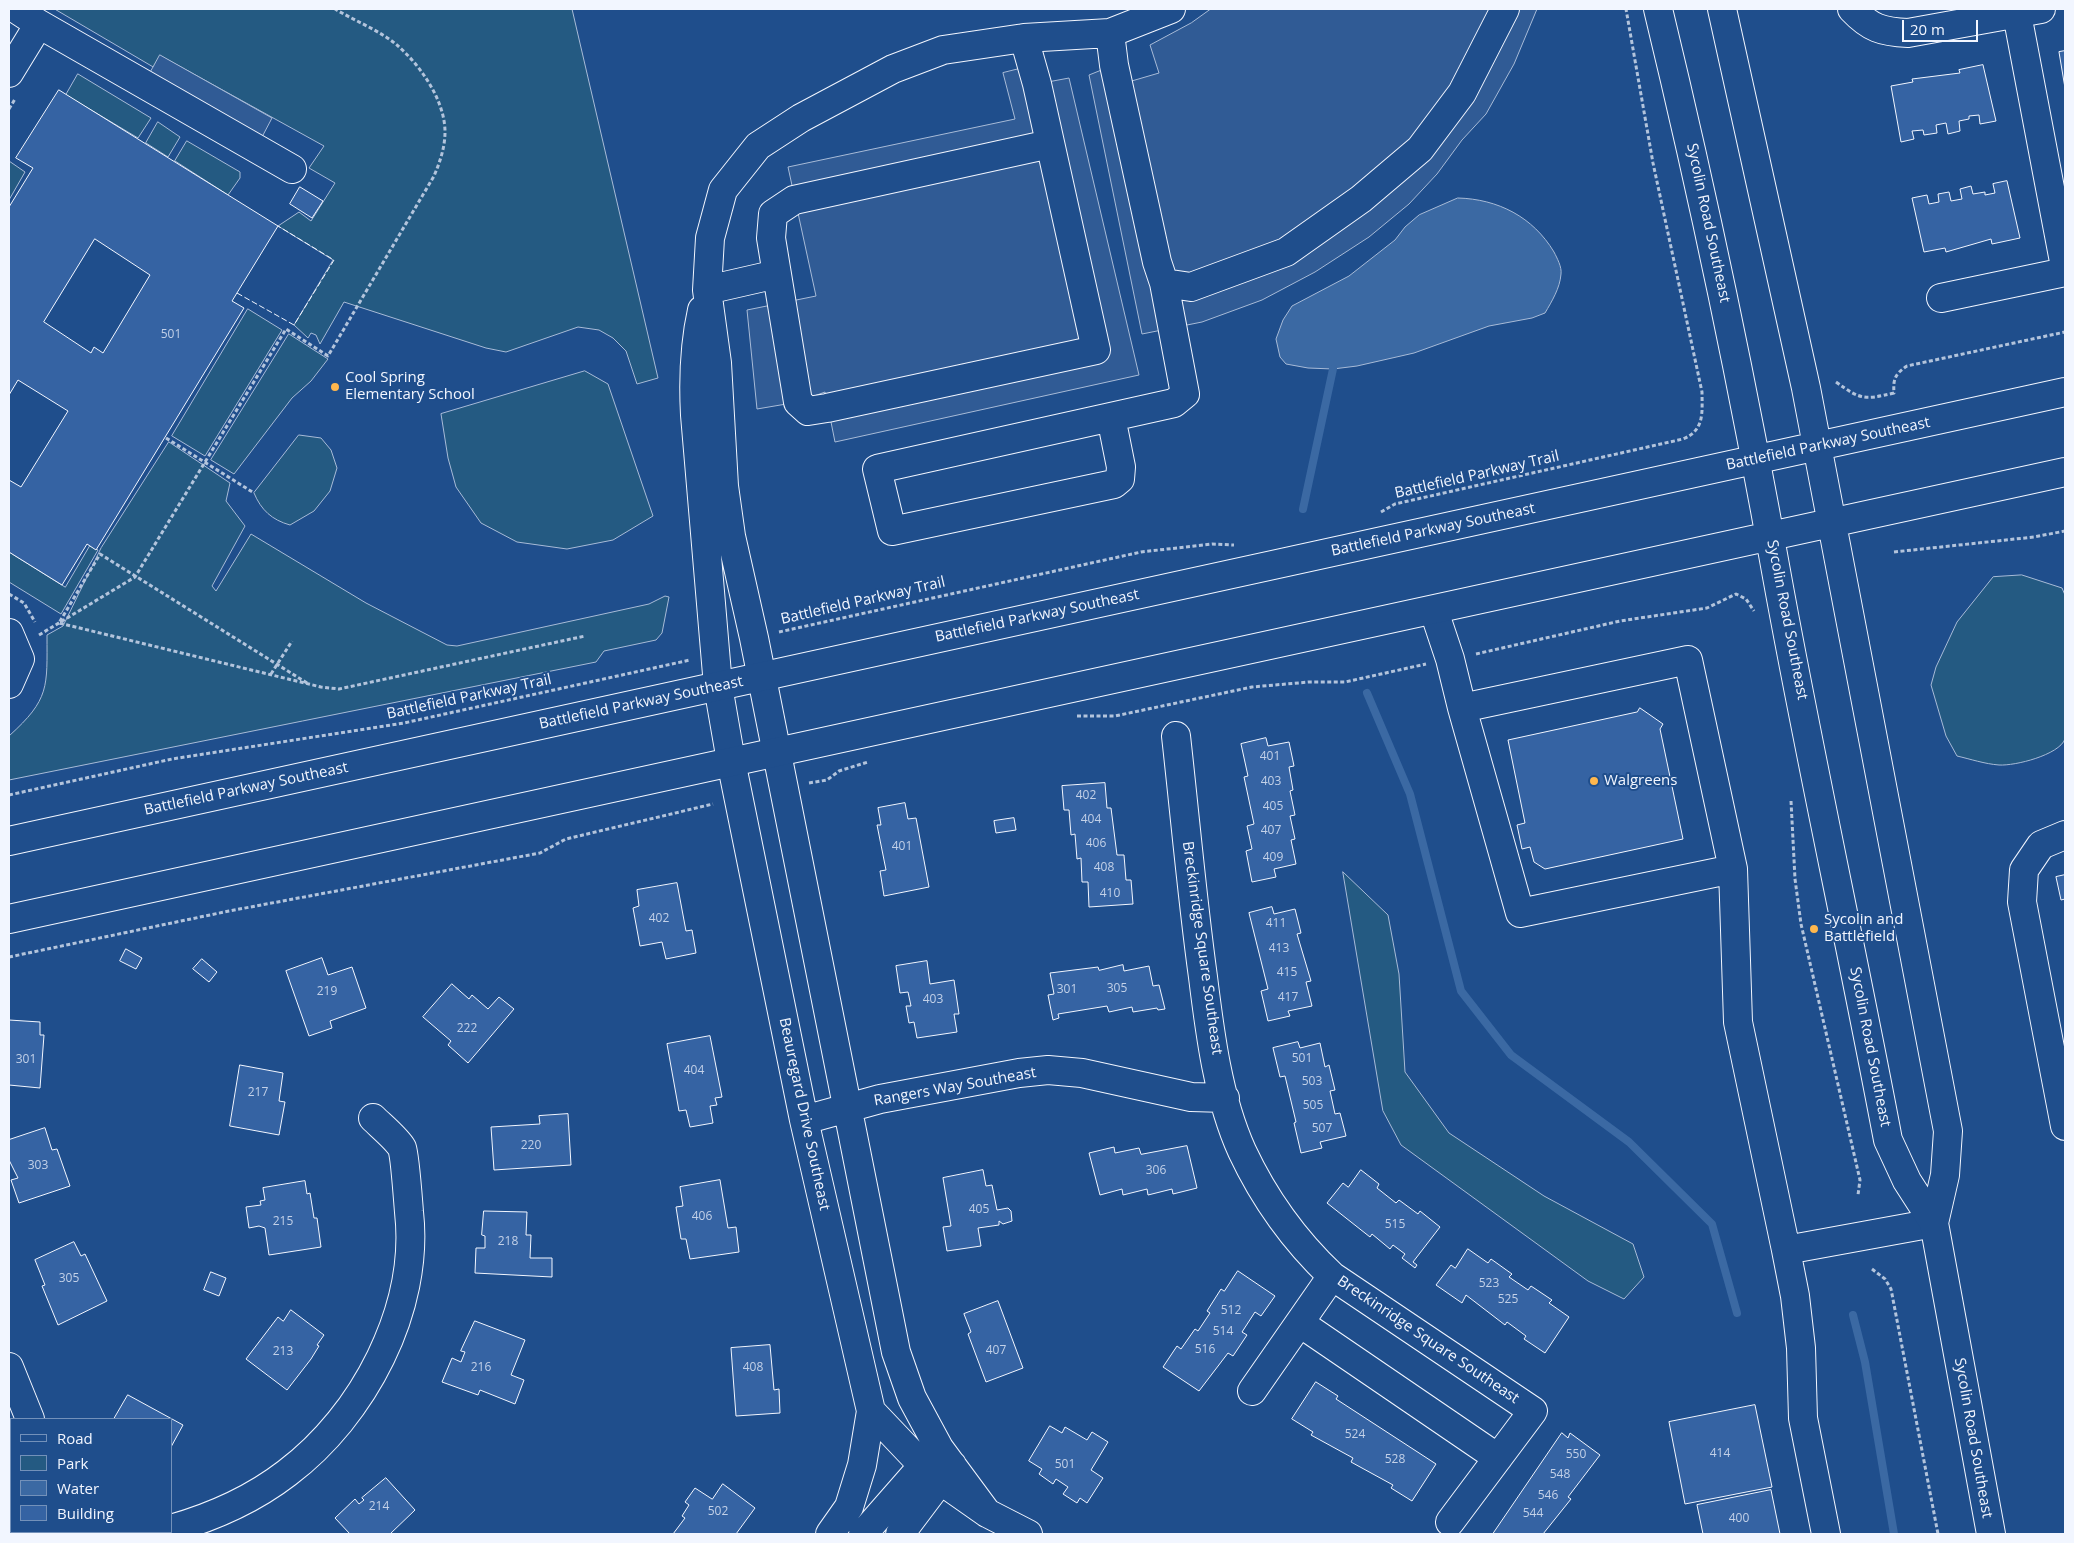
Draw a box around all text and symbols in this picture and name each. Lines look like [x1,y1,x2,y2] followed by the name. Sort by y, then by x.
[1904,10,1980,42] scale bar
[1910,19,1945,39] text: 20 m
[1682,142,1734,304] street label: Sycolin Road Southeast
[161,328,181,342] house number: 501
[345,369,475,404] place label: Cool Spring Elementary School
[329,381,341,393] marker: Cool Spring Elementary School
[1724,414,1932,474] street label: Battlefield Parkway Southeast
[1393,447,1561,503] street label: Battlefield Parkway Trail
[1329,500,1537,560] street label: Battlefield Parkway Southeast
[1763,538,1811,702] street label: Sycolin Road Southeast
[779,573,947,629] street label: Battlefield Parkway Trail
[933,586,1141,646] street label: Battlefield Parkway Southeast
[385,671,553,723] street label: Battlefield Parkway Trail
[537,673,745,733] street label: Battlefield Parkway Southeast
[1260,750,1280,764] house number: 401
[142,759,350,819] street label: Battlefield Parkway Southeast
[1604,772,1677,790] place label: Walgreens
[1261,775,1281,789] house number: 403
[1588,775,1600,787] marker: Walgreens
[1076,789,1096,803] house number: 402
[1263,800,1283,814] house number: 405
[1081,813,1101,827] house number: 404
[1261,824,1281,838] house number: 407
[1086,837,1106,851] house number: 406
[892,840,912,854] house number: 401
[1178,840,1226,1056] street label: Breckinridge Square Southeast
[1263,851,1283,865] house number: 409
[1094,861,1114,875] house number: 408
[1100,887,1120,901] house number: 410
[1824,911,1903,946] place label: Sycolin and Battlefield
[649,912,669,926] house number: 402
[1266,917,1286,931] house number: 411
[1808,923,1820,935] marker: Sycolin and Battlefield
[1269,942,1289,956] house number: 413
[1846,965,1894,1129] street label: Sycolin Road Southeast
[1277,966,1297,980] house number: 415
[1107,982,1127,996] house number: 305
[1057,983,1077,997] house number: 301
[317,985,337,999] house number: 219
[1278,991,1298,1005] house number: 417
[923,993,943,1007] house number: 403
[775,1016,833,1212] street label: Beauregard Drive Southeast
[457,1022,477,1036] house number: 222
[1292,1052,1312,1066] house number: 501
[16,1053,36,1067] house number: 301
[684,1064,704,1078] house number: 404
[872,1064,1038,1110] street label: Rangers Way Southeast
[1302,1075,1322,1089] house number: 503
[248,1086,268,1100] house number: 217
[1303,1099,1323,1113] house number: 505
[1312,1122,1332,1136] house number: 507
[521,1139,541,1153] house number: 220
[28,1159,48,1173] house number: 303
[1146,1164,1166,1178] house number: 306
[969,1203,989,1217] house number: 405
[692,1210,712,1224] house number: 406
[273,1215,293,1229] house number: 215
[1385,1218,1405,1232] house number: 515
[498,1235,518,1249] house number: 218
[59,1272,79,1286] house number: 305
[1334,1272,1522,1408] street label: Breckinridge Square Southeast
[1479,1277,1499,1291] house number: 523
[1498,1293,1518,1307] house number: 525
[1221,1304,1241,1318] house number: 512
[1213,1325,1233,1339] house number: 514
[1195,1343,1215,1357] house number: 516
[986,1344,1006,1358] house number: 407
[273,1345,293,1359] house number: 213
[1950,1356,1996,1520] street label: Sycolin Road Southeast
[471,1361,491,1375] house number: 216
[743,1361,763,1375] house number: 408
[10,1418,172,1533] legend
[57,1428,93,1448] text: Road
[1345,1428,1365,1442] house number: 524
[1710,1447,1730,1461] house number: 414
[1566,1448,1586,1462] house number: 550
[57,1453,88,1473] text: Park
[1385,1453,1405,1467] house number: 528
[1055,1458,1075,1472] house number: 501
[1550,1468,1570,1482] house number: 548
[57,1478,99,1498] text: Water
[1538,1489,1558,1503] house number: 546
[369,1500,389,1514] house number: 214
[57,1503,114,1523] text: Building
[708,1505,728,1519] house number: 502
[1523,1507,1543,1521] house number: 544
[1729,1512,1749,1526] house number: 400

